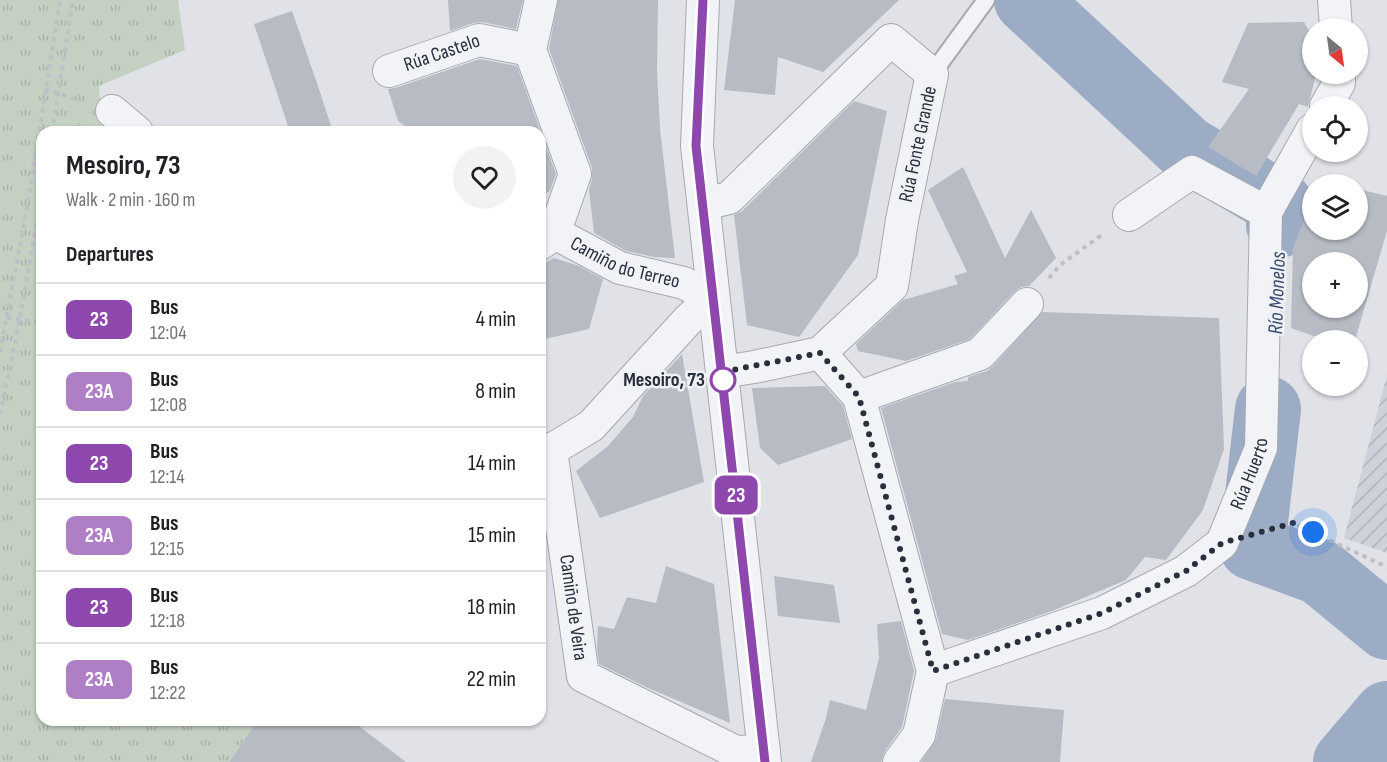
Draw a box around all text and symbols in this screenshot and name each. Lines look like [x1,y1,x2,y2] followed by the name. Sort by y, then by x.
[1302,18,1368,84] north arrow
[1302,18,1368,396] map controls
[401,29,483,77] street label: Rúa Castelo
[894,84,942,204] street label: Rúa Fonte Grande
[1302,96,1368,162] button: locate
[453,146,516,209] button: heart
[66,149,181,182] text: Mesoiro, 73
[1302,174,1368,240] button: layers
[66,188,195,212] text: Walk · 2 min · 160 m
[566,231,682,294] street label: Camiño do Terreo
[66,241,154,268] text: Departures
[1263,251,1291,335] water label: Río Monelos
[1302,252,1368,318] button: +
[150,294,179,321] text: Bus
[476,306,516,333] text: 4 min
[90,307,108,332] text: 23
[150,321,187,345] text: 12:04
[1302,330,1368,396] button: −
[150,366,179,393] text: Bus
[710,367,736,393] marker: Mesoiro, 73
[623,368,705,392] place label: Mesoiro, 73
[475,378,516,405] text: 8 min
[85,379,113,404] text: 23A
[150,393,187,417] text: 12:08
[150,438,179,465] text: Bus
[1225,438,1273,513] street label: Rúa Huerto
[468,450,516,477] text: 14 min
[90,451,108,476] text: 23
[150,465,185,489] text: 12:14
[709,476,763,514] line badge: 23
[727,483,745,508] text: 23
[150,510,179,537] text: Bus
[1298,517,1328,547] your location
[468,522,516,549] text: 15 min
[85,523,113,548] text: 23A
[150,537,184,561] text: 12:15
[554,553,593,662] street label: Camiño de Veira
[150,582,179,609] text: Bus
[468,594,516,621] text: 18 min
[90,595,108,620] text: 23
[150,609,185,633] text: 12:18
[150,654,179,681] text: Bus
[467,666,516,693] text: 22 min
[85,667,113,692] text: 23A
[150,681,186,705] text: 12:22

